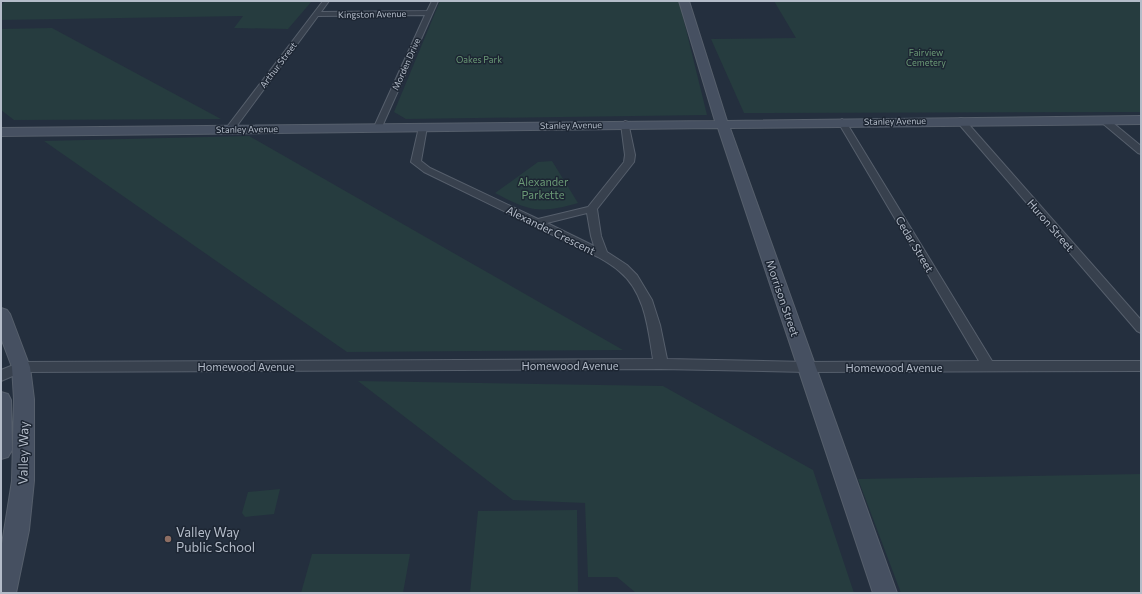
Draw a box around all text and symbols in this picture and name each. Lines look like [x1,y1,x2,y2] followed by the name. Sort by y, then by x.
[338,8,407,20] street label: Kingston Avenue
[390,36,423,92] street label: Morden Drive
[257,40,299,90] street label: Arthur Street
[906,47,946,68] park label: Fairview Cemetery
[456,54,502,65] park label: Oakes Park
[864,115,926,127] street label: Stanley Avenue
[540,119,602,131] street label: Stanley Avenue
[216,123,278,135] street label: Stanley Avenue
[518,175,569,201] park label: Alexander Parkette
[1025,196,1077,254] street label: Huron Street
[504,203,598,257] street label: Alexander Crescent
[893,214,937,275] street label: Cedar Street
[764,258,802,338] street label: Morrison Street
[522,359,619,372] street label: Homewood Avenue
[198,360,295,373] street label: Homewood Avenue
[846,361,943,374] street label: Homewood Avenue
[14,421,32,485] street label: Valley Way
[176,524,255,555] place label: Valley Way Public School
[163,534,173,544] marker: Valley Way Public School

